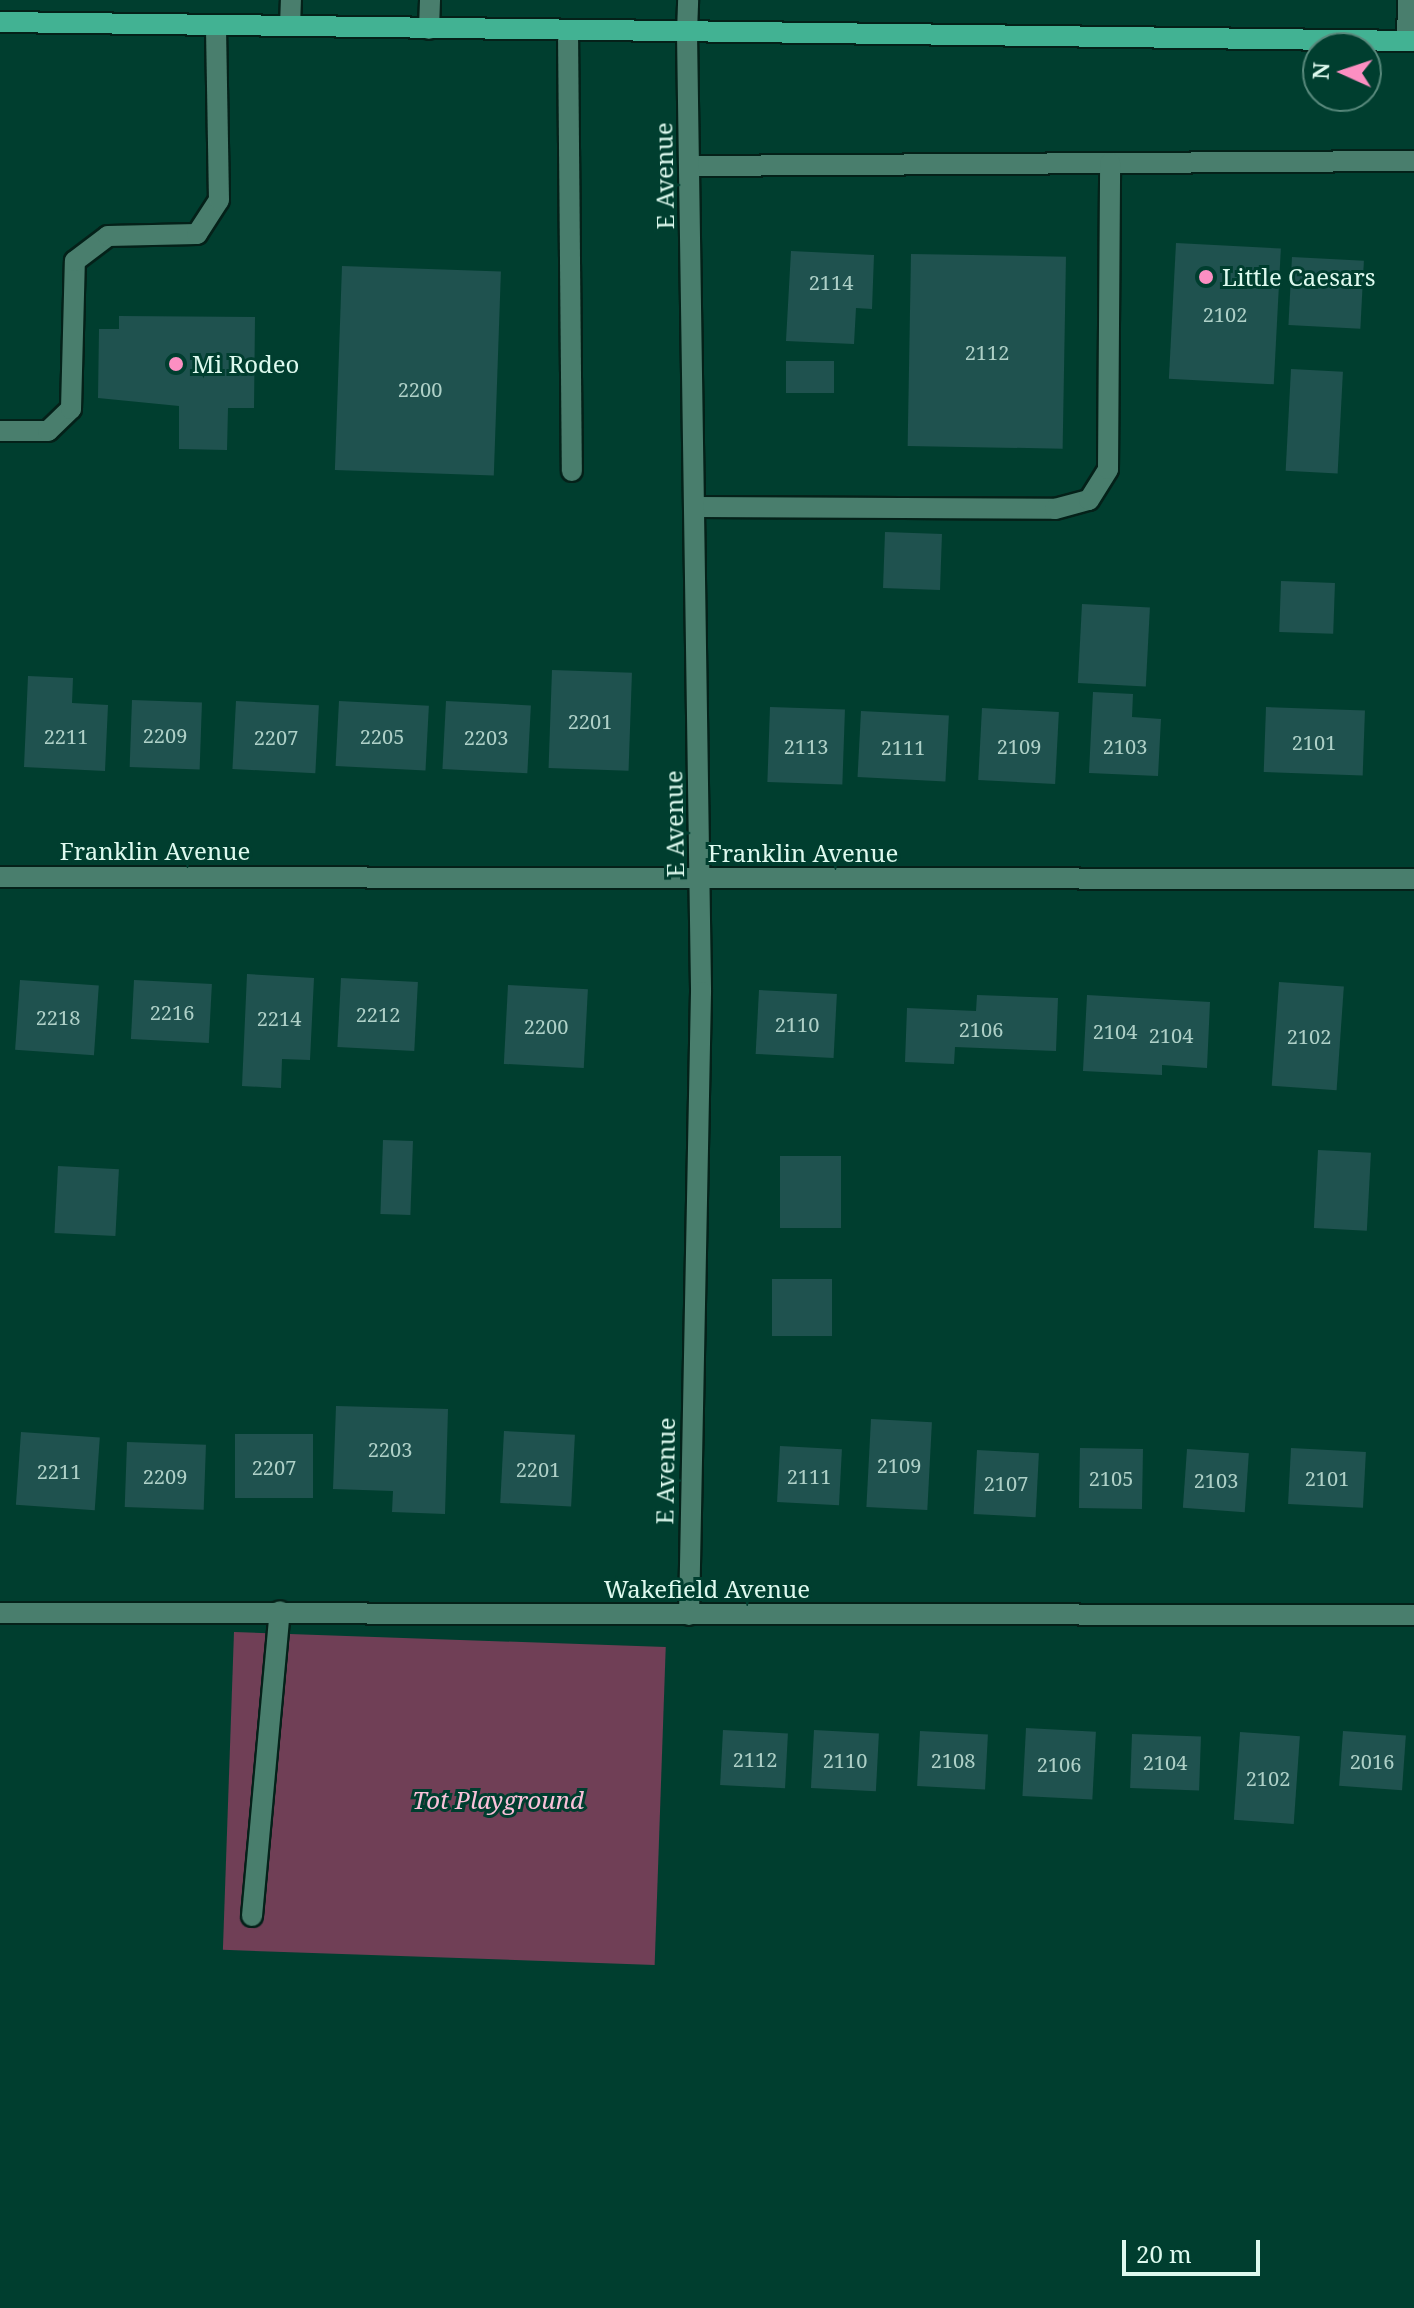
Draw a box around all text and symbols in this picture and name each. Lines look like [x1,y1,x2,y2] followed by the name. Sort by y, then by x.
[1302,32,1382,112] north arrow
[1305,61,1335,80] text: N
[649,122,679,230] street label: E Avenue
[1222,263,1376,291] place label: Little Caesars
[1197,268,1215,286] marker: Little Caesars
[809,270,853,294] house number: 2114
[1203,302,1247,326] house number: 2102
[965,340,1009,364] house number: 2112
[192,350,299,378] place label: Mi Rodeo
[167,355,185,373] marker: Mi Rodeo
[398,377,442,401] house number: 2200
[568,709,612,733] house number: 2201
[143,723,187,747] house number: 2209
[44,724,88,748] house number: 2211
[360,724,404,748] house number: 2205
[254,725,298,749] house number: 2207
[464,725,508,749] house number: 2203
[1292,730,1336,754] house number: 2101
[784,734,828,758] house number: 2113
[997,734,1041,758] house number: 2109
[1103,734,1147,758] house number: 2103
[881,735,925,759] house number: 2111
[659,770,689,878] street label: E Avenue
[60,837,250,865] street label: Franklin Avenue
[708,839,898,867] street label: Franklin Avenue
[150,1000,194,1024] house number: 2216
[356,1002,400,1026] house number: 2212
[36,1005,80,1029] house number: 2218
[257,1006,301,1030] house number: 2214
[775,1012,819,1036] house number: 2110
[524,1014,568,1038] house number: 2200
[959,1017,1003,1041] house number: 2106
[1093,1019,1137,1043] house number: 2104
[1149,1023,1193,1047] house number: 2104
[1287,1024,1331,1048] house number: 2102
[650,1417,680,1525] street label: E Avenue
[368,1437,412,1461] house number: 2203
[877,1453,921,1477] house number: 2109
[252,1455,296,1479] house number: 2207
[516,1457,560,1481] house number: 2201
[37,1459,81,1483] house number: 2211
[143,1464,187,1488] house number: 2209
[787,1464,831,1488] house number: 2111
[1089,1466,1133,1490] house number: 2105
[1305,1466,1349,1490] house number: 2101
[1194,1468,1238,1492] house number: 2103
[984,1471,1028,1495] house number: 2107
[604,1575,810,1603] street label: Wakefield Avenue
[733,1747,777,1771] house number: 2112
[823,1748,867,1772] house number: 2110
[931,1748,975,1772] house number: 2108
[1350,1749,1394,1773] house number: 2016
[1143,1750,1187,1774] house number: 2104
[1037,1752,1081,1776] house number: 2106
[1246,1766,1290,1790] house number: 2102
[412,1786,584,1814] park label: Tot Playground
[1126,2224,1264,2274] scale bar
[1136,2237,1192,2270] text: 20 m

